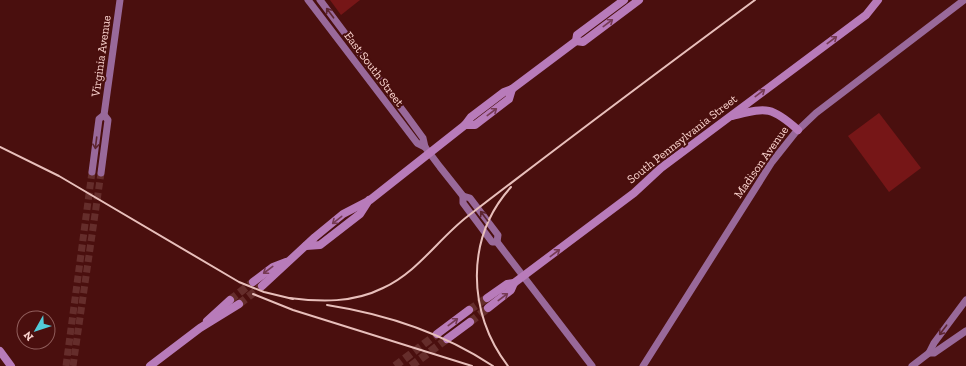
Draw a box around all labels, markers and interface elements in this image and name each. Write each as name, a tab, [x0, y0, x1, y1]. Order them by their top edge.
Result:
one-way arrow	[326, 8, 334, 19]
street label: Virginia Avenue	[88, 14, 114, 99]
one-way arrow	[602, 19, 613, 28]
street label: East South Street	[341, 29, 407, 110]
one-way arrow	[826, 36, 837, 45]
one-way arrow	[754, 89, 765, 97]
street label: South Pennsylvania Street	[624, 91, 740, 186]
one-way arrow	[487, 107, 498, 116]
street label: Madison Avenue	[731, 123, 791, 201]
one-way arrow	[92, 136, 100, 149]
one-way arrow	[480, 211, 488, 222]
one-way arrow	[331, 216, 342, 224]
one-way arrow	[550, 249, 561, 257]
one-way arrow	[263, 266, 274, 275]
one-way arrow	[497, 293, 508, 301]
north arrow	[16, 310, 56, 350]
one-way arrow	[448, 317, 459, 326]
one-way arrow	[939, 325, 948, 336]
text: N	[21, 328, 36, 343]

